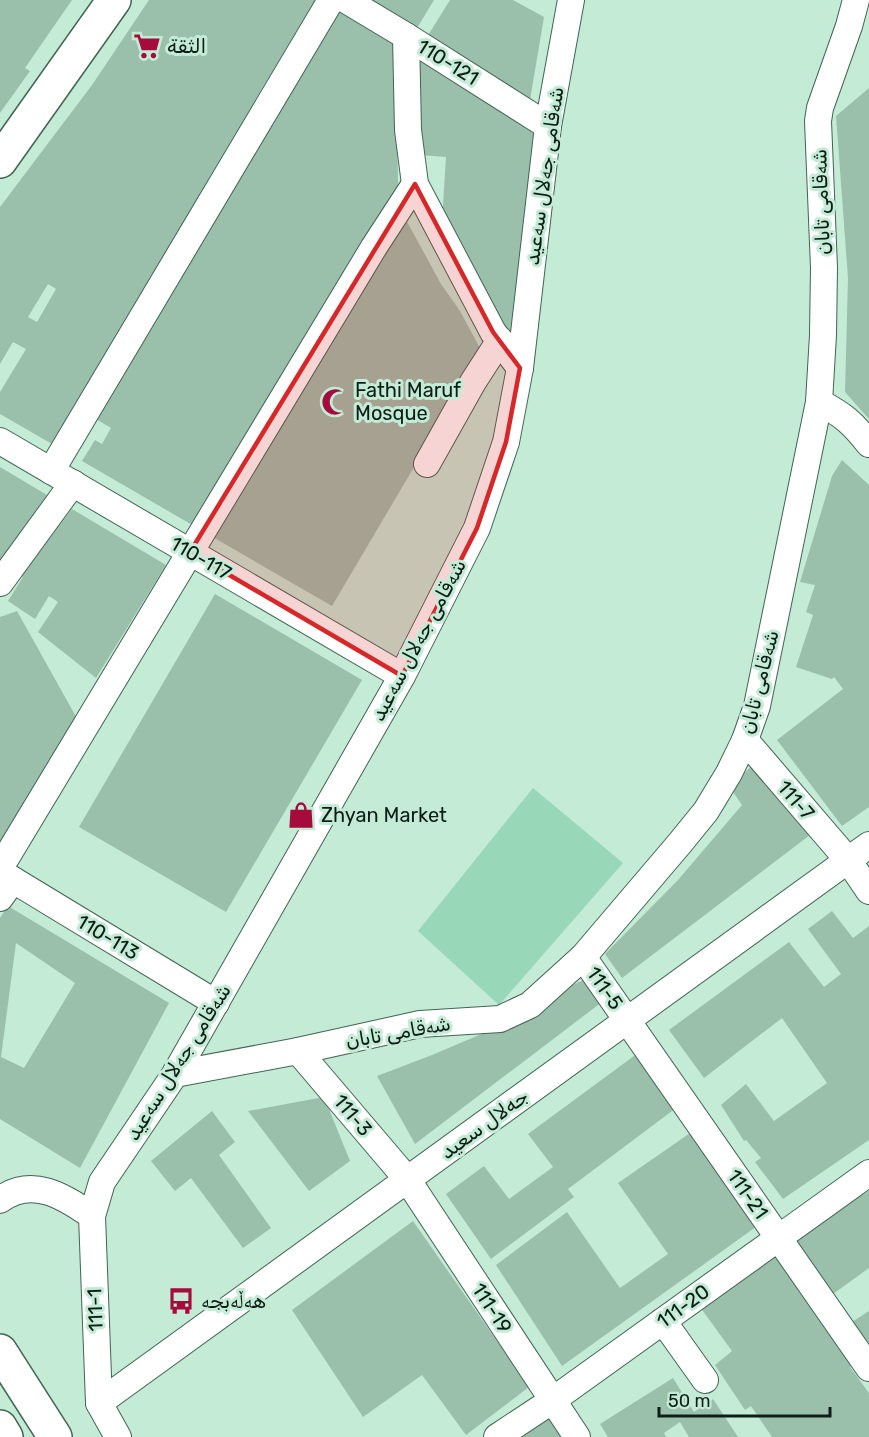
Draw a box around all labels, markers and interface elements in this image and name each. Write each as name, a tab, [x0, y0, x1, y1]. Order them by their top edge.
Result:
supermarket icon: الثقة	[132, 31, 162, 61]
place label: الثقة	[167, 34, 206, 58]
street label: 110-121	[413, 34, 483, 90]
street label: شەقامی جەلال سەعید	[520, 85, 568, 267]
street label: شەقامی تابان	[807, 148, 835, 256]
place label: Fathi Maruf Mosque	[355, 378, 461, 425]
mosque icon: Fathi Maruf Mosque	[320, 387, 350, 417]
street label: 110-117	[166, 531, 236, 585]
street label: شەقامی جەلال سەعید	[365, 555, 471, 725]
street label: شەقامی تابان	[735, 628, 783, 736]
street label: 111-7	[772, 775, 820, 825]
shop icon: Zhyan Market	[286, 800, 316, 830]
place label: Zhyan Market	[321, 803, 447, 827]
street label: 110-113	[73, 909, 143, 965]
street label: 111-5	[582, 962, 628, 1014]
street label: شەقامی جەلال سەعید	[120, 979, 236, 1145]
street label: شەقامی تابان	[344, 1011, 452, 1053]
street label: جه‌لال سعید	[435, 1084, 533, 1164]
street label: 111-3	[329, 1089, 377, 1141]
street label: 111-21	[722, 1165, 774, 1223]
street label: 111-19	[467, 1278, 517, 1338]
street label: 111-20	[652, 1279, 714, 1333]
bus stop icon: هەڵەبجە	[166, 1286, 196, 1316]
street label: 111-1	[82, 1288, 108, 1332]
place label: هەڵەبجە	[201, 1289, 266, 1313]
scale bar	[659, 1380, 830, 1418]
text: 50 m	[668, 1390, 711, 1412]

